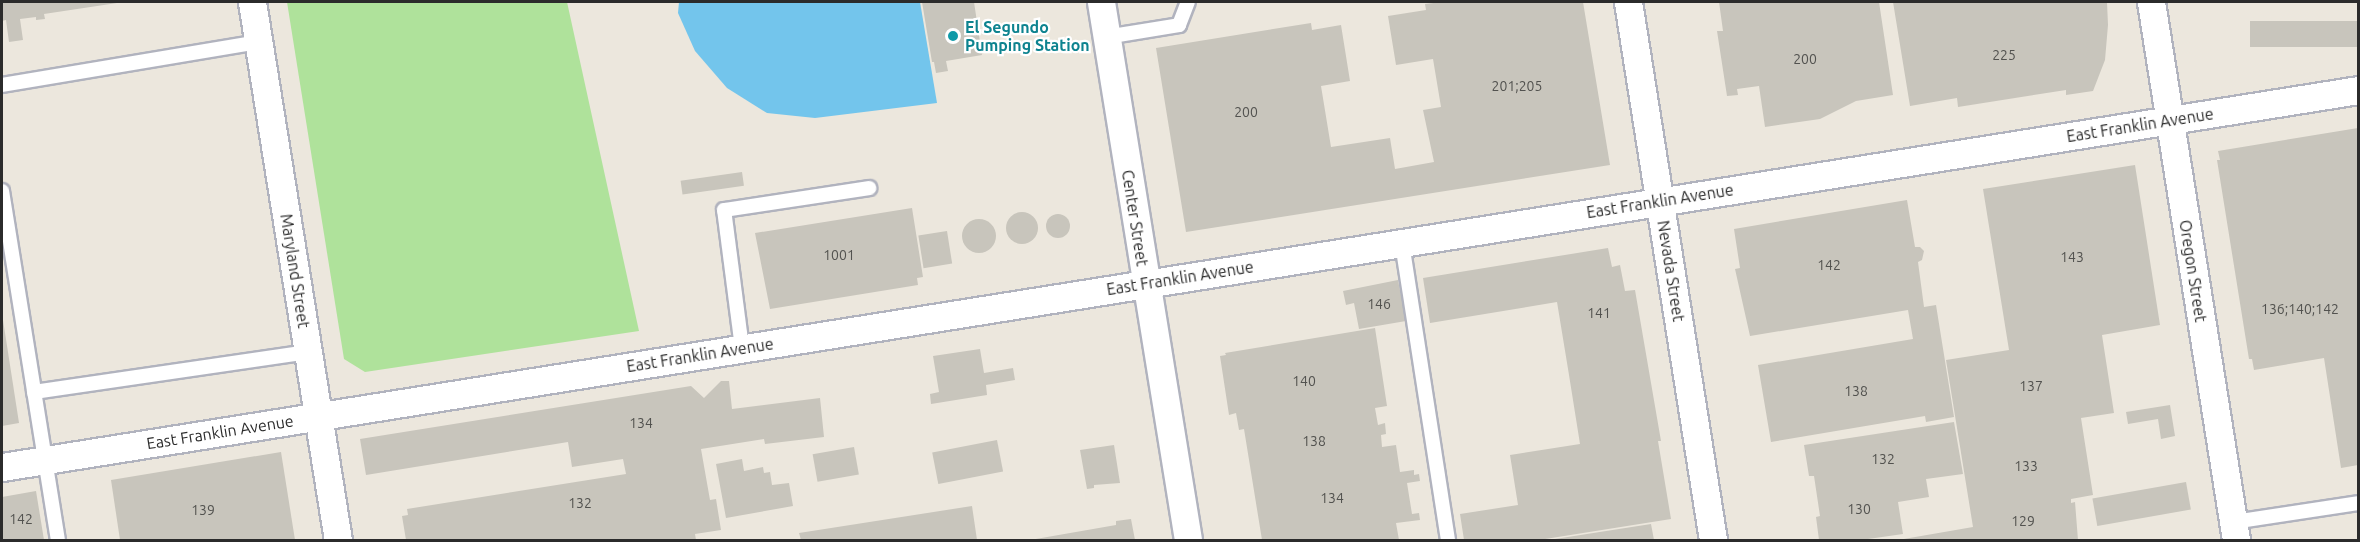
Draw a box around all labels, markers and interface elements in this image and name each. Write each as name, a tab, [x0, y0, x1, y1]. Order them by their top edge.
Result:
place label: El Segundo Pumping Station	[965, 17, 1090, 55]
marker: El Segundo Pumping Station	[946, 29, 960, 43]
house number: 225	[1992, 47, 2016, 63]
house number: 200	[1793, 51, 1817, 67]
house number: 201;205	[1492, 78, 1542, 94]
house number: 200	[1234, 104, 1258, 120]
street label: East Franklin Avenue	[2065, 104, 2215, 146]
street label: Center Street	[1118, 168, 1152, 268]
street label: East Franklin Avenue	[1585, 180, 1735, 222]
street label: Maryland Street	[276, 212, 314, 330]
street label: Oregon Street	[2175, 218, 2211, 324]
street label: Nevada Street	[1654, 219, 1688, 323]
house number: 1001	[823, 247, 855, 263]
house number: 143	[2060, 249, 2084, 265]
street label: East Franklin Avenue	[1105, 257, 1255, 299]
house number: 142	[1817, 257, 1841, 273]
house number: 146	[1367, 296, 1391, 312]
house number: 136;140;142	[2261, 301, 2339, 317]
house number: 141	[1587, 305, 1611, 321]
street label: East Franklin Avenue	[625, 334, 775, 376]
house number: 140	[1292, 373, 1316, 389]
house number: 137	[2019, 378, 2043, 394]
house number: 138	[1844, 383, 1868, 399]
street label: East Franklin Avenue	[145, 411, 295, 453]
house number: 134	[629, 415, 653, 431]
house number: 138	[1302, 433, 1326, 449]
house number: 132	[1871, 451, 1895, 467]
house number: 133	[2014, 458, 2038, 474]
house number: 134	[1320, 490, 1344, 506]
house number: 132	[568, 495, 592, 511]
house number: 130	[1847, 501, 1871, 517]
house number: 139	[191, 502, 215, 518]
house number: 142	[9, 511, 33, 527]
house number: 129	[2011, 513, 2035, 529]

